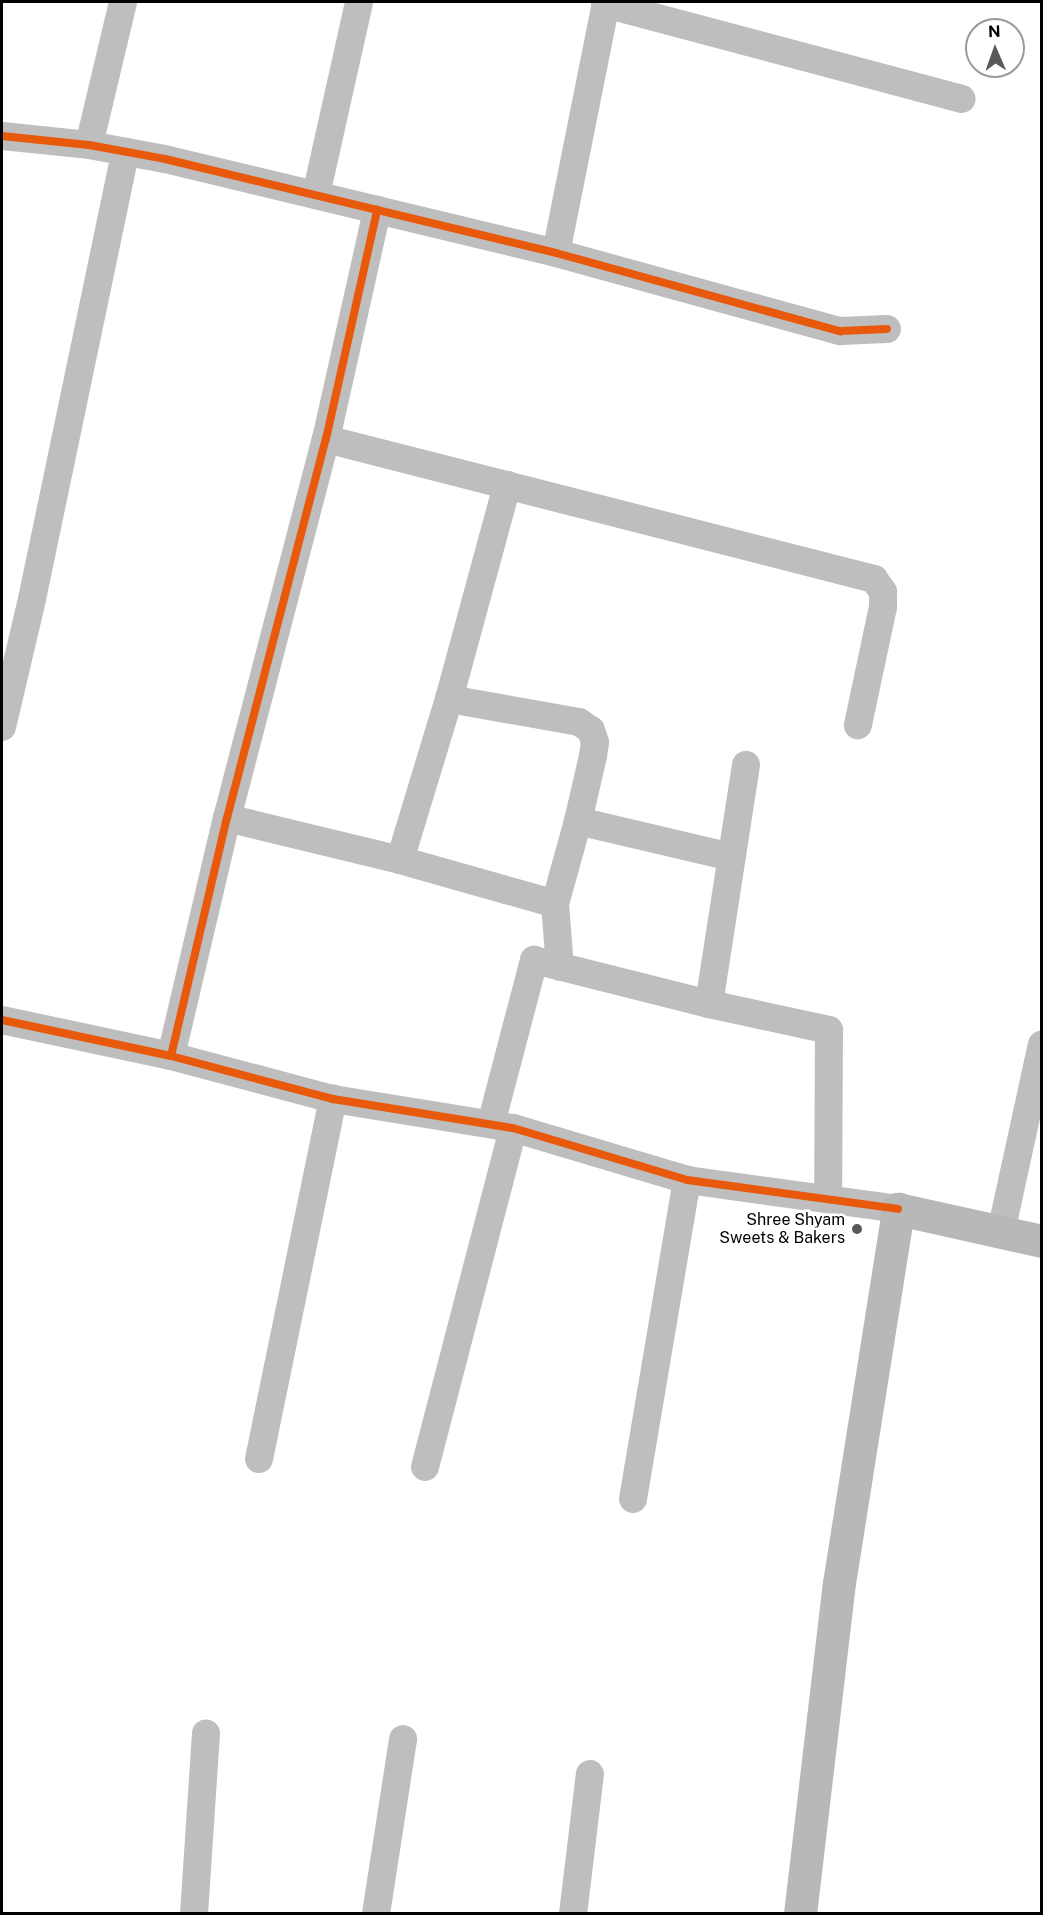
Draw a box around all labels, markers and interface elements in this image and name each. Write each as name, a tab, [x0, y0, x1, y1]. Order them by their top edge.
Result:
north arrow	[965, 18, 1025, 78]
text: N	[988, 22, 1001, 41]
place label: Shree Shyam Sweets & Bakers	[719, 1210, 845, 1248]
marker: Shree Shyam Sweets & Bakers	[850, 1222, 864, 1236]

